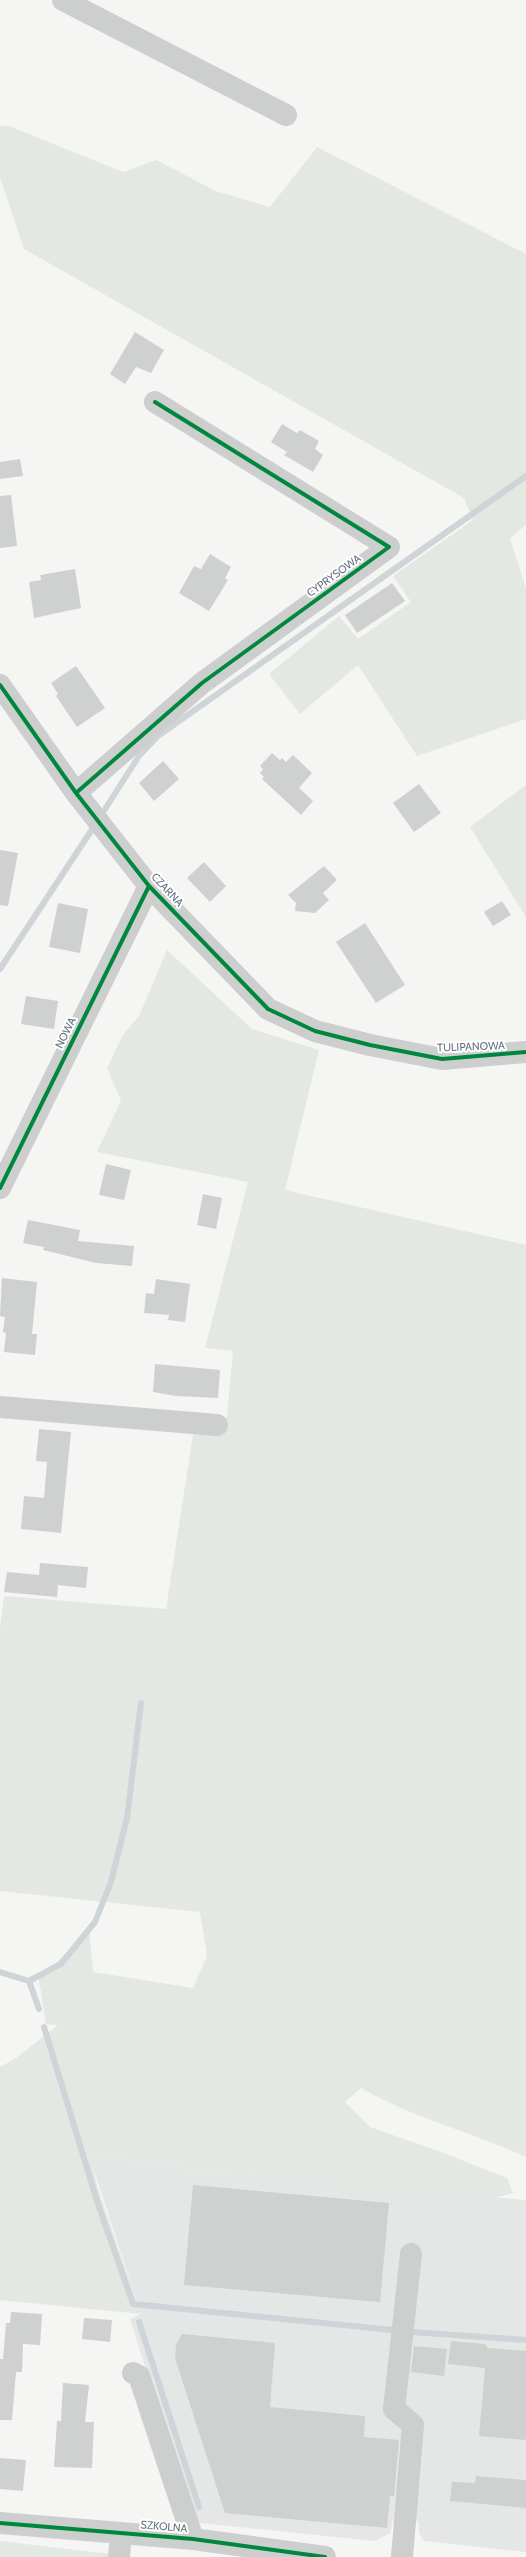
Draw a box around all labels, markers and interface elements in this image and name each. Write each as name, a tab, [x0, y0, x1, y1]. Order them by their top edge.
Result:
street label: CYPRYSOWA	[304, 552, 364, 600]
street label: CZARNA	[148, 871, 186, 909]
street label: NOWA	[53, 1015, 79, 1051]
street label: TULIPANOWA	[437, 1039, 505, 1055]
street label: SZKOLNA	[140, 2518, 188, 2536]

